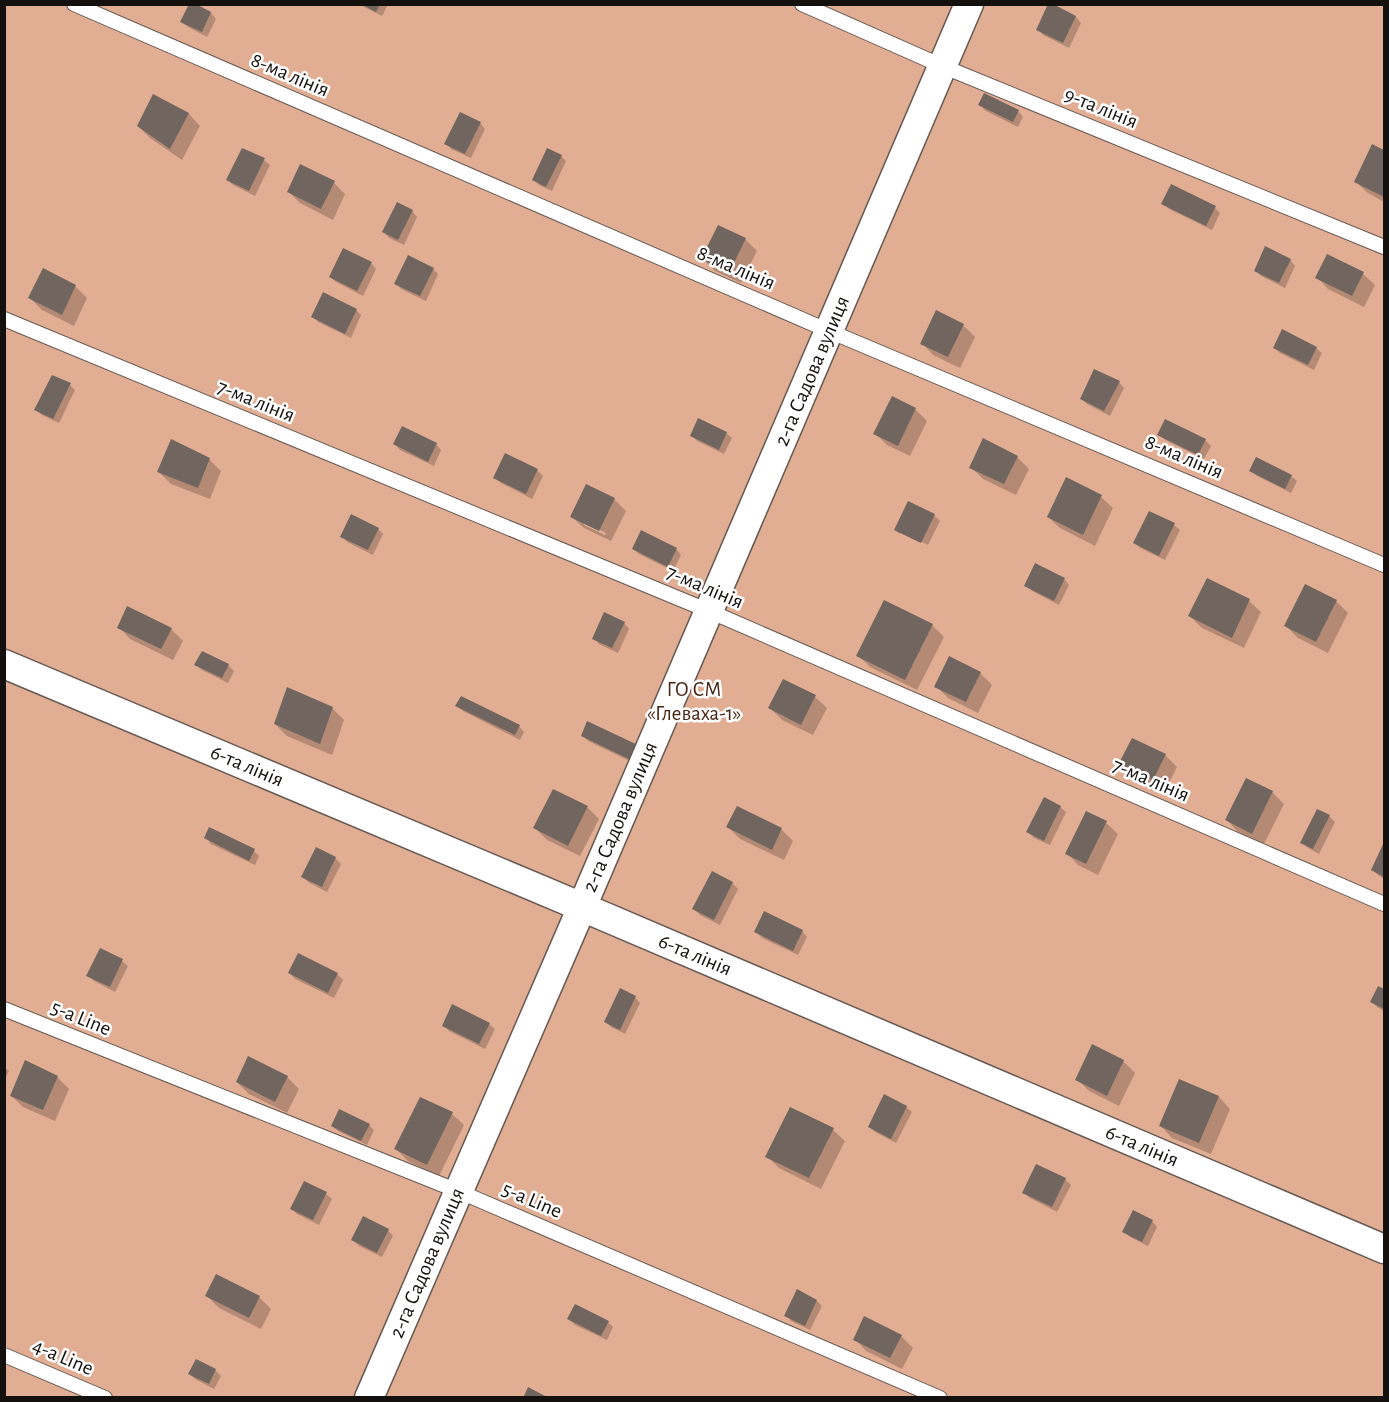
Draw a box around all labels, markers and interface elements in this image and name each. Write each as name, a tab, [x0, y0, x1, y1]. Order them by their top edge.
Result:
street label: 8-ма лінія	[248, 49, 332, 101]
street label: 9-та лінія	[1061, 84, 1141, 132]
street label: 8-ма лінія	[694, 242, 778, 294]
street label: 2-га Садова вулиця	[771, 293, 853, 449]
street label: 7-ма лінія	[214, 376, 298, 426]
street label: 8-ма лінія	[1142, 431, 1226, 483]
street label: 7-ма лінія	[663, 561, 747, 613]
park label: ГО СМ «Глеваха-1»	[647, 679, 741, 724]
street label: 2-га Садова вулиця	[579, 739, 661, 895]
street label: 6-та лінія	[207, 741, 287, 791]
street label: 7-ма лінія	[1109, 754, 1193, 806]
street label: 6-та лінія	[655, 930, 735, 980]
street label: 5-a Line	[48, 997, 114, 1039]
street label: 6-та лінія	[1102, 1121, 1182, 1171]
street label: 5-a Line	[499, 1178, 565, 1222]
street label: 2-га Садова вулиця	[386, 1185, 468, 1341]
street label: 4-a Line	[29, 1335, 97, 1379]

